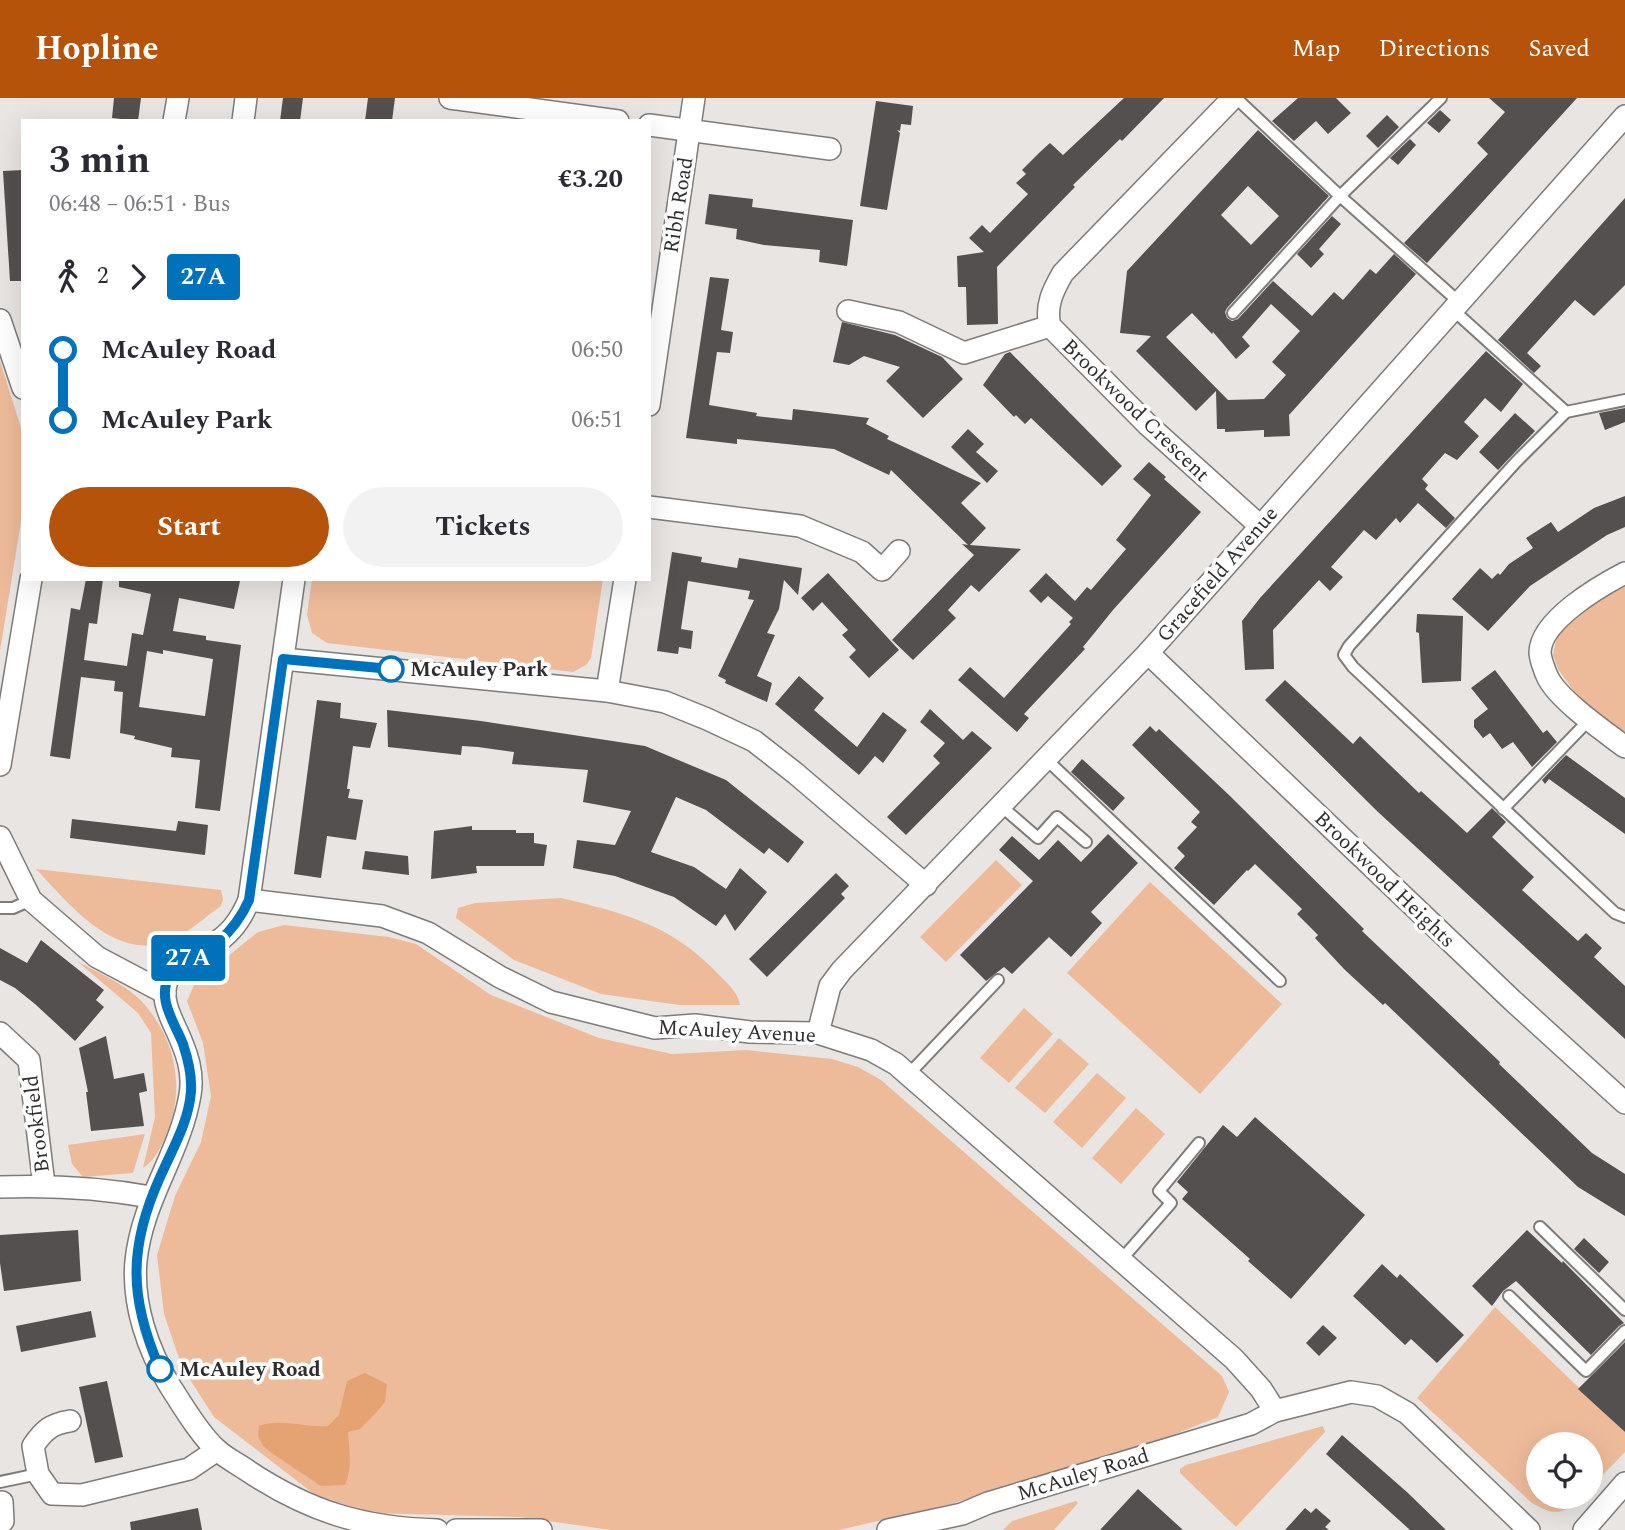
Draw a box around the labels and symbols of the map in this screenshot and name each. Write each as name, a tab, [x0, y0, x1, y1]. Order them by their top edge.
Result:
street label: Ribh Road	[656, 155, 702, 256]
street label: Brookwood Crescent	[1054, 331, 1217, 490]
street label: Gracefield Avenue	[1149, 499, 1286, 650]
place label: McAuley Park	[410, 654, 549, 686]
marker: McAuley Park	[378, 656, 404, 682]
street label: Brookwood Heights	[1306, 804, 1462, 956]
line badge: 27A	[148, 935, 228, 981]
street label: McAuley Avenue	[657, 1012, 817, 1052]
street label: Brookfield	[15, 1073, 59, 1175]
place label: McAuley Road	[179, 1354, 321, 1386]
marker: McAuley Road	[147, 1356, 173, 1382]
street label: McAuley Road	[1013, 1440, 1153, 1510]

